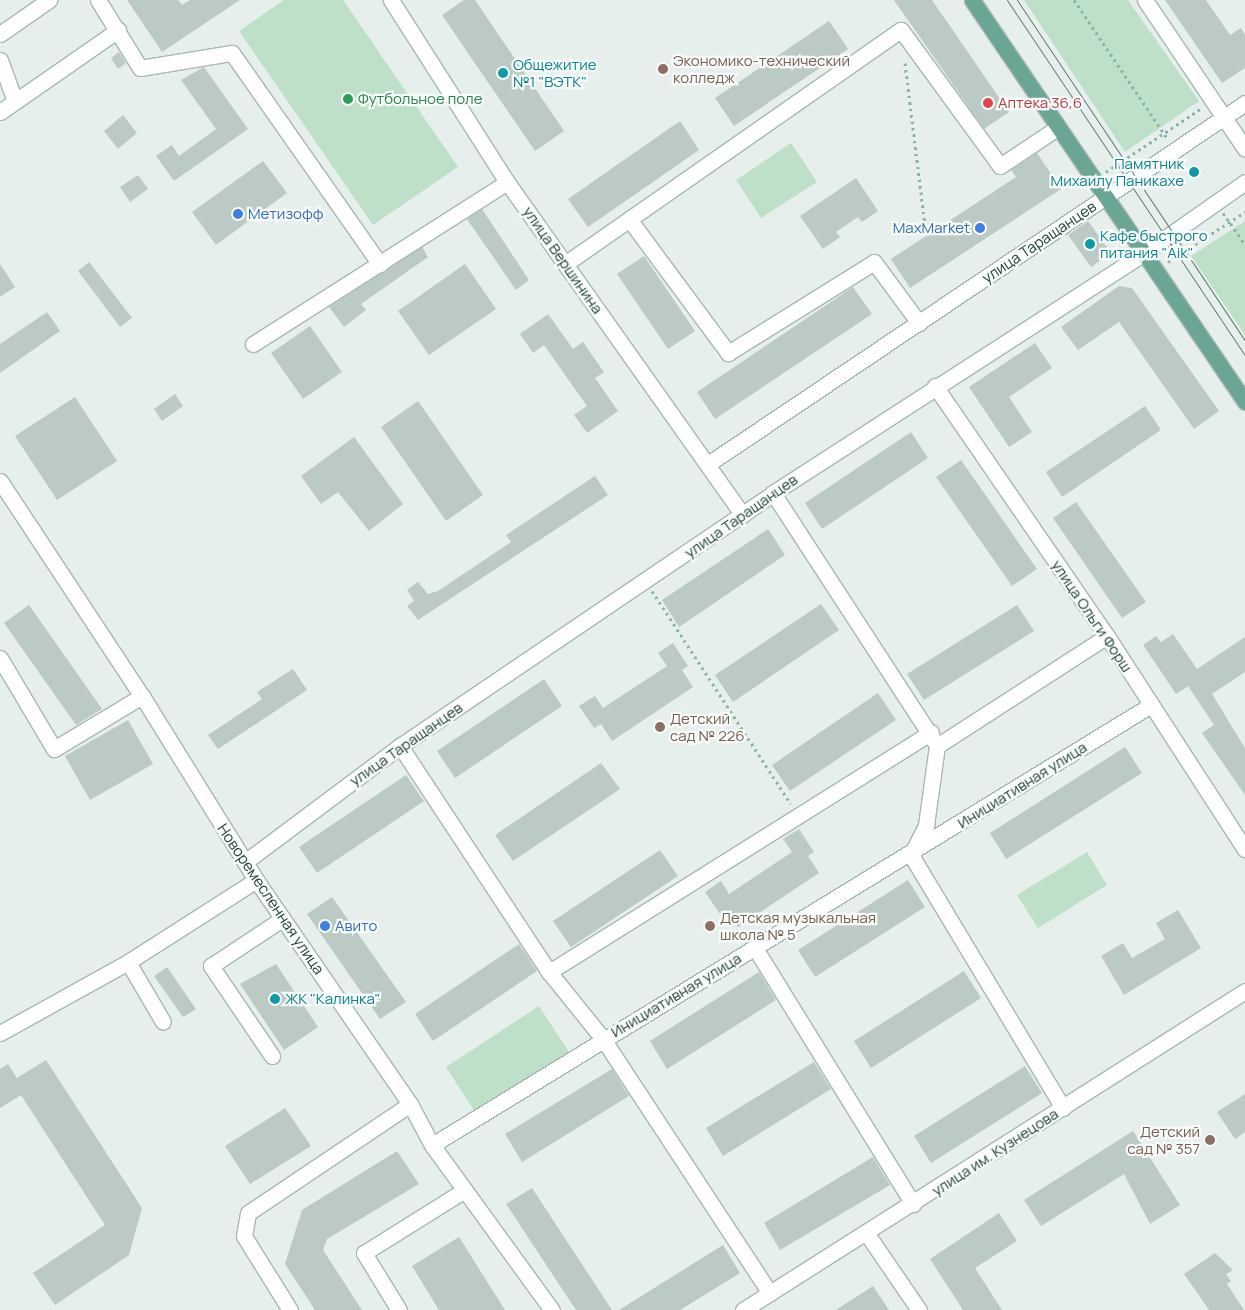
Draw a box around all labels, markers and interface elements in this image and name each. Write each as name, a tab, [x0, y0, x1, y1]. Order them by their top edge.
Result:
place label: Экономико-технический колледж	[673, 51, 850, 86]
place label: Общежитие №1 "ВЭТК"	[513, 55, 597, 90]
marker: Экономико-технический колледж	[657, 63, 669, 75]
marker: Общежитие №1 "ВЭТК"	[497, 67, 509, 79]
place label: Футбольное поле	[358, 90, 483, 108]
marker: Футбольное поле	[342, 93, 354, 105]
place label: Аптека 36,6	[998, 94, 1082, 112]
marker: Аптека 36,6	[982, 97, 994, 109]
place label: Памятник Михаилу Паникахе	[1051, 154, 1184, 189]
marker: Памятник Михаилу Паникахе	[1188, 166, 1200, 178]
street label: улица Таращанцев	[979, 197, 1099, 287]
street label: улица Вершинина	[519, 203, 607, 317]
place label: Метизофф	[248, 205, 323, 223]
marker: Метизофф	[232, 208, 244, 220]
place label: MaxMarket	[893, 219, 970, 237]
marker: MaxMarket	[974, 222, 986, 234]
place label: Кафе быстрого питания "Aik"	[1100, 226, 1208, 261]
marker: Кафе быстрого питания "Aik"	[1084, 238, 1096, 250]
street label: улица Таращанцев	[681, 470, 801, 562]
street label: улица Ольги Форш	[1048, 557, 1136, 675]
street label: улица Таращанцев	[346, 698, 466, 790]
place label: Детский сад № 226	[670, 709, 745, 744]
marker: Детский сад № 226	[654, 721, 666, 733]
street label: Инициативная улица	[954, 738, 1090, 832]
street label: Новоремесленная улица	[214, 820, 328, 978]
place label: Детская музыкальная школа № 5	[720, 908, 876, 943]
place label: Авито	[335, 917, 377, 935]
marker: Авито	[319, 920, 331, 932]
marker: Детская музыкальная школа № 5	[704, 920, 716, 932]
street label: Инициативная улица	[608, 949, 744, 1041]
place label: ЖК "Калинка"	[285, 990, 381, 1008]
marker: ЖК "Калинка"	[269, 993, 281, 1005]
street label: улица им. Кузнецова	[928, 1104, 1062, 1200]
place label: Детский сад № 357	[1127, 1122, 1200, 1157]
marker: Детский сад № 357	[1204, 1134, 1216, 1146]

